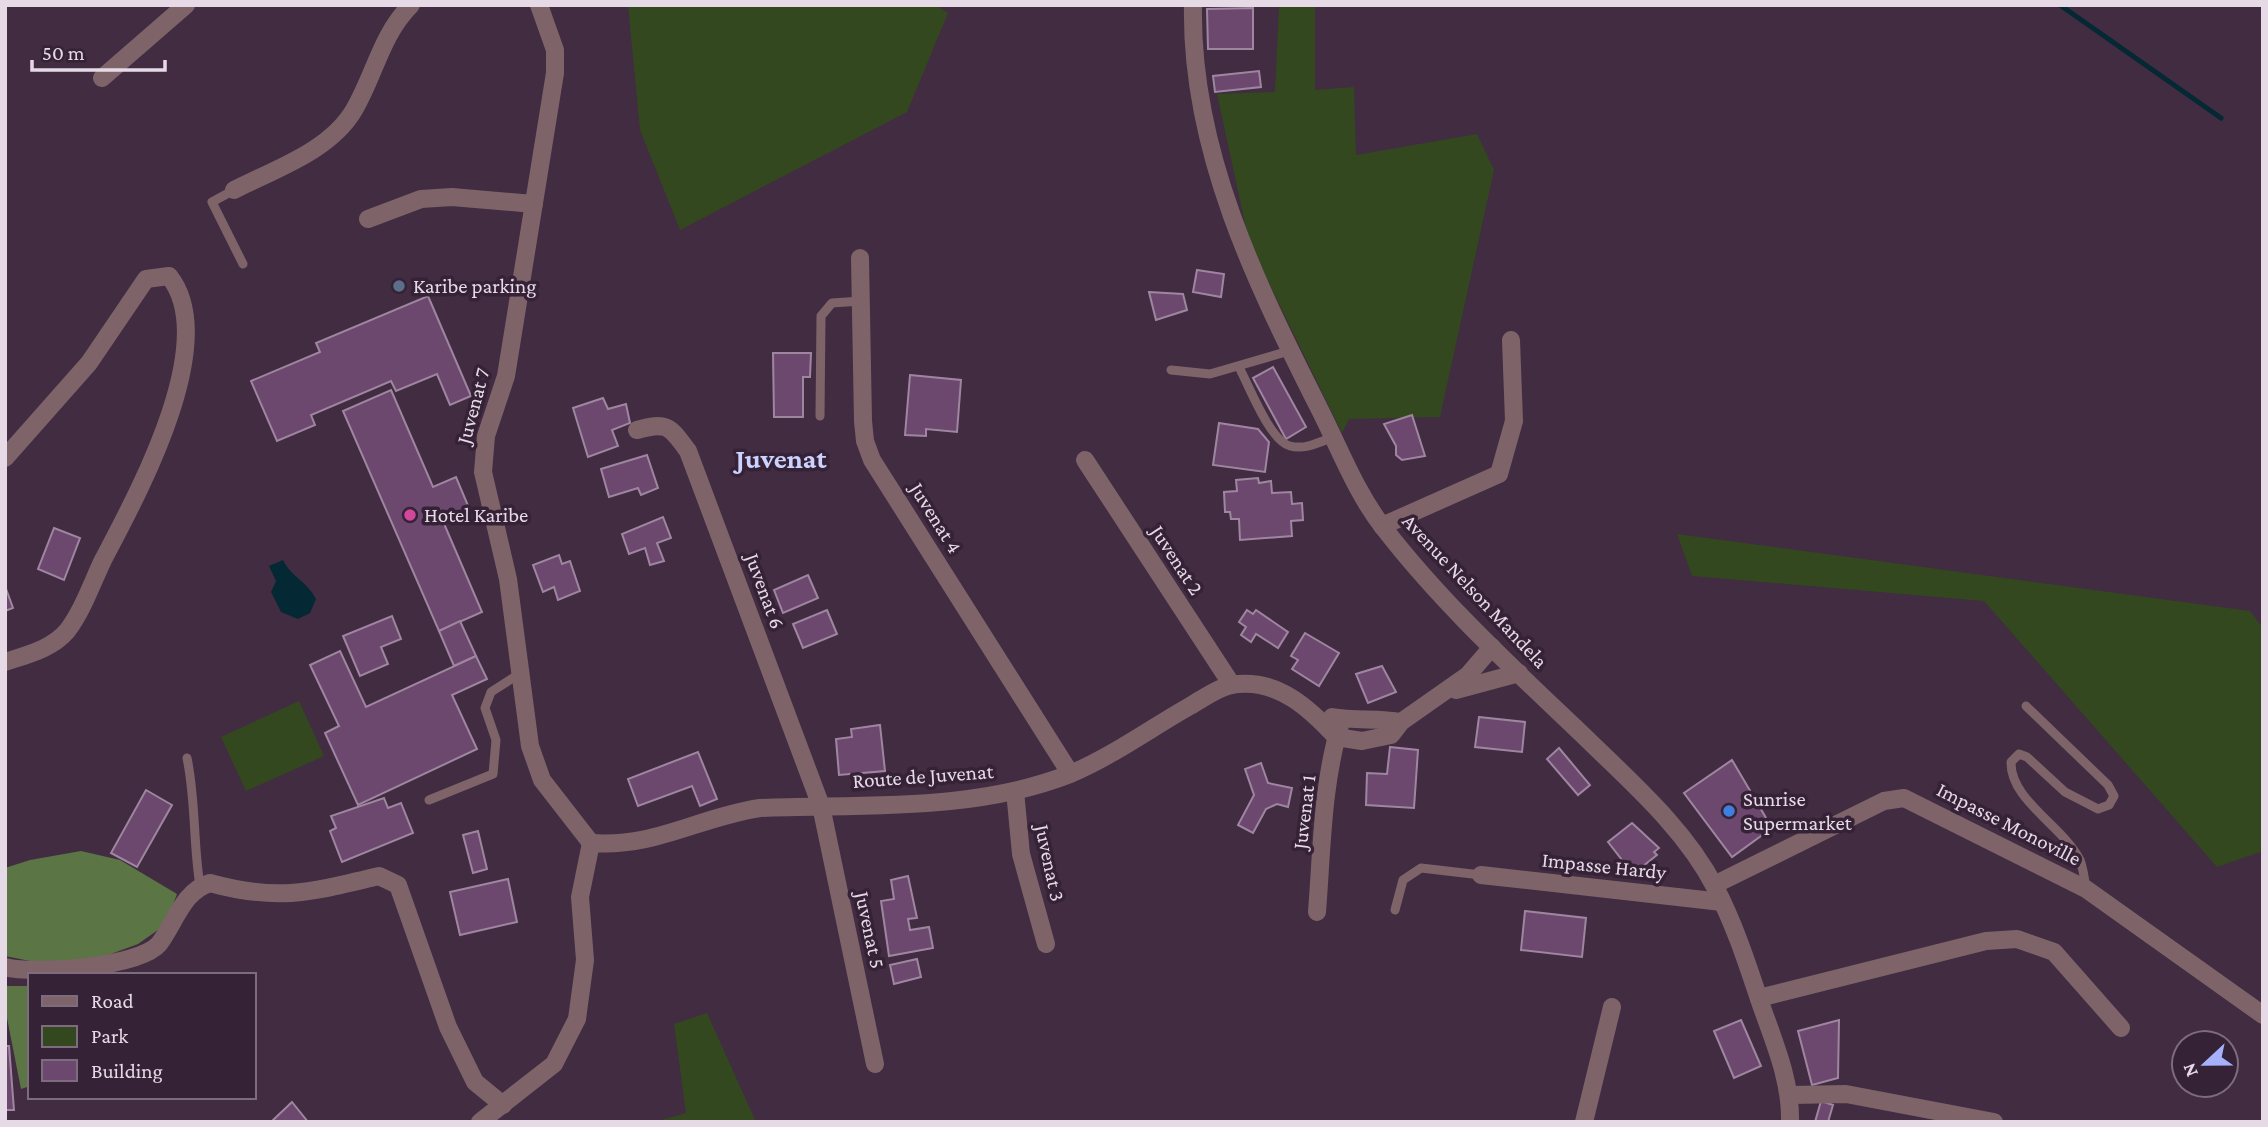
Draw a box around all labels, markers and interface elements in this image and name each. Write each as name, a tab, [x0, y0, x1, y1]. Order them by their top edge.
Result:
scale bar	[32, 28, 164, 72]
text: 50 m	[42, 41, 85, 65]
place label: Karibe parking	[413, 274, 537, 298]
marker: Karibe parking	[391, 278, 407, 294]
street label: Juvenat 7	[451, 365, 495, 449]
district label: Juvenat	[732, 443, 827, 474]
street label: Juvenat 4	[904, 477, 967, 558]
place label: Hotel Karibe	[424, 503, 528, 527]
marker: Hotel Karibe	[402, 507, 418, 523]
street label: Avenue Nelson Mandela	[1397, 509, 1553, 673]
street label: Juvenat 2	[1145, 519, 1208, 599]
street label: Juvenat 6	[740, 548, 790, 632]
street label: Route de Juvenat	[852, 759, 995, 793]
street label: Juvenat 1	[1287, 773, 1320, 853]
street label: Impasse Monoville	[1933, 777, 2085, 871]
place label: Sunrise Supermarket	[1743, 787, 1853, 835]
marker: Sunrise Supermarket	[1721, 803, 1737, 819]
street label: Juvenat 3	[1030, 820, 1070, 904]
street label: Impasse Hardy	[1541, 848, 1668, 884]
street label: Juvenat 5	[850, 887, 890, 971]
legend	[28, 973, 256, 1099]
text: Road	[91, 989, 134, 1013]
text: Park	[91, 1024, 128, 1048]
north arrow	[2170, 1029, 2240, 1099]
text: Building	[91, 1059, 163, 1083]
text: N	[2178, 1060, 2202, 1080]

